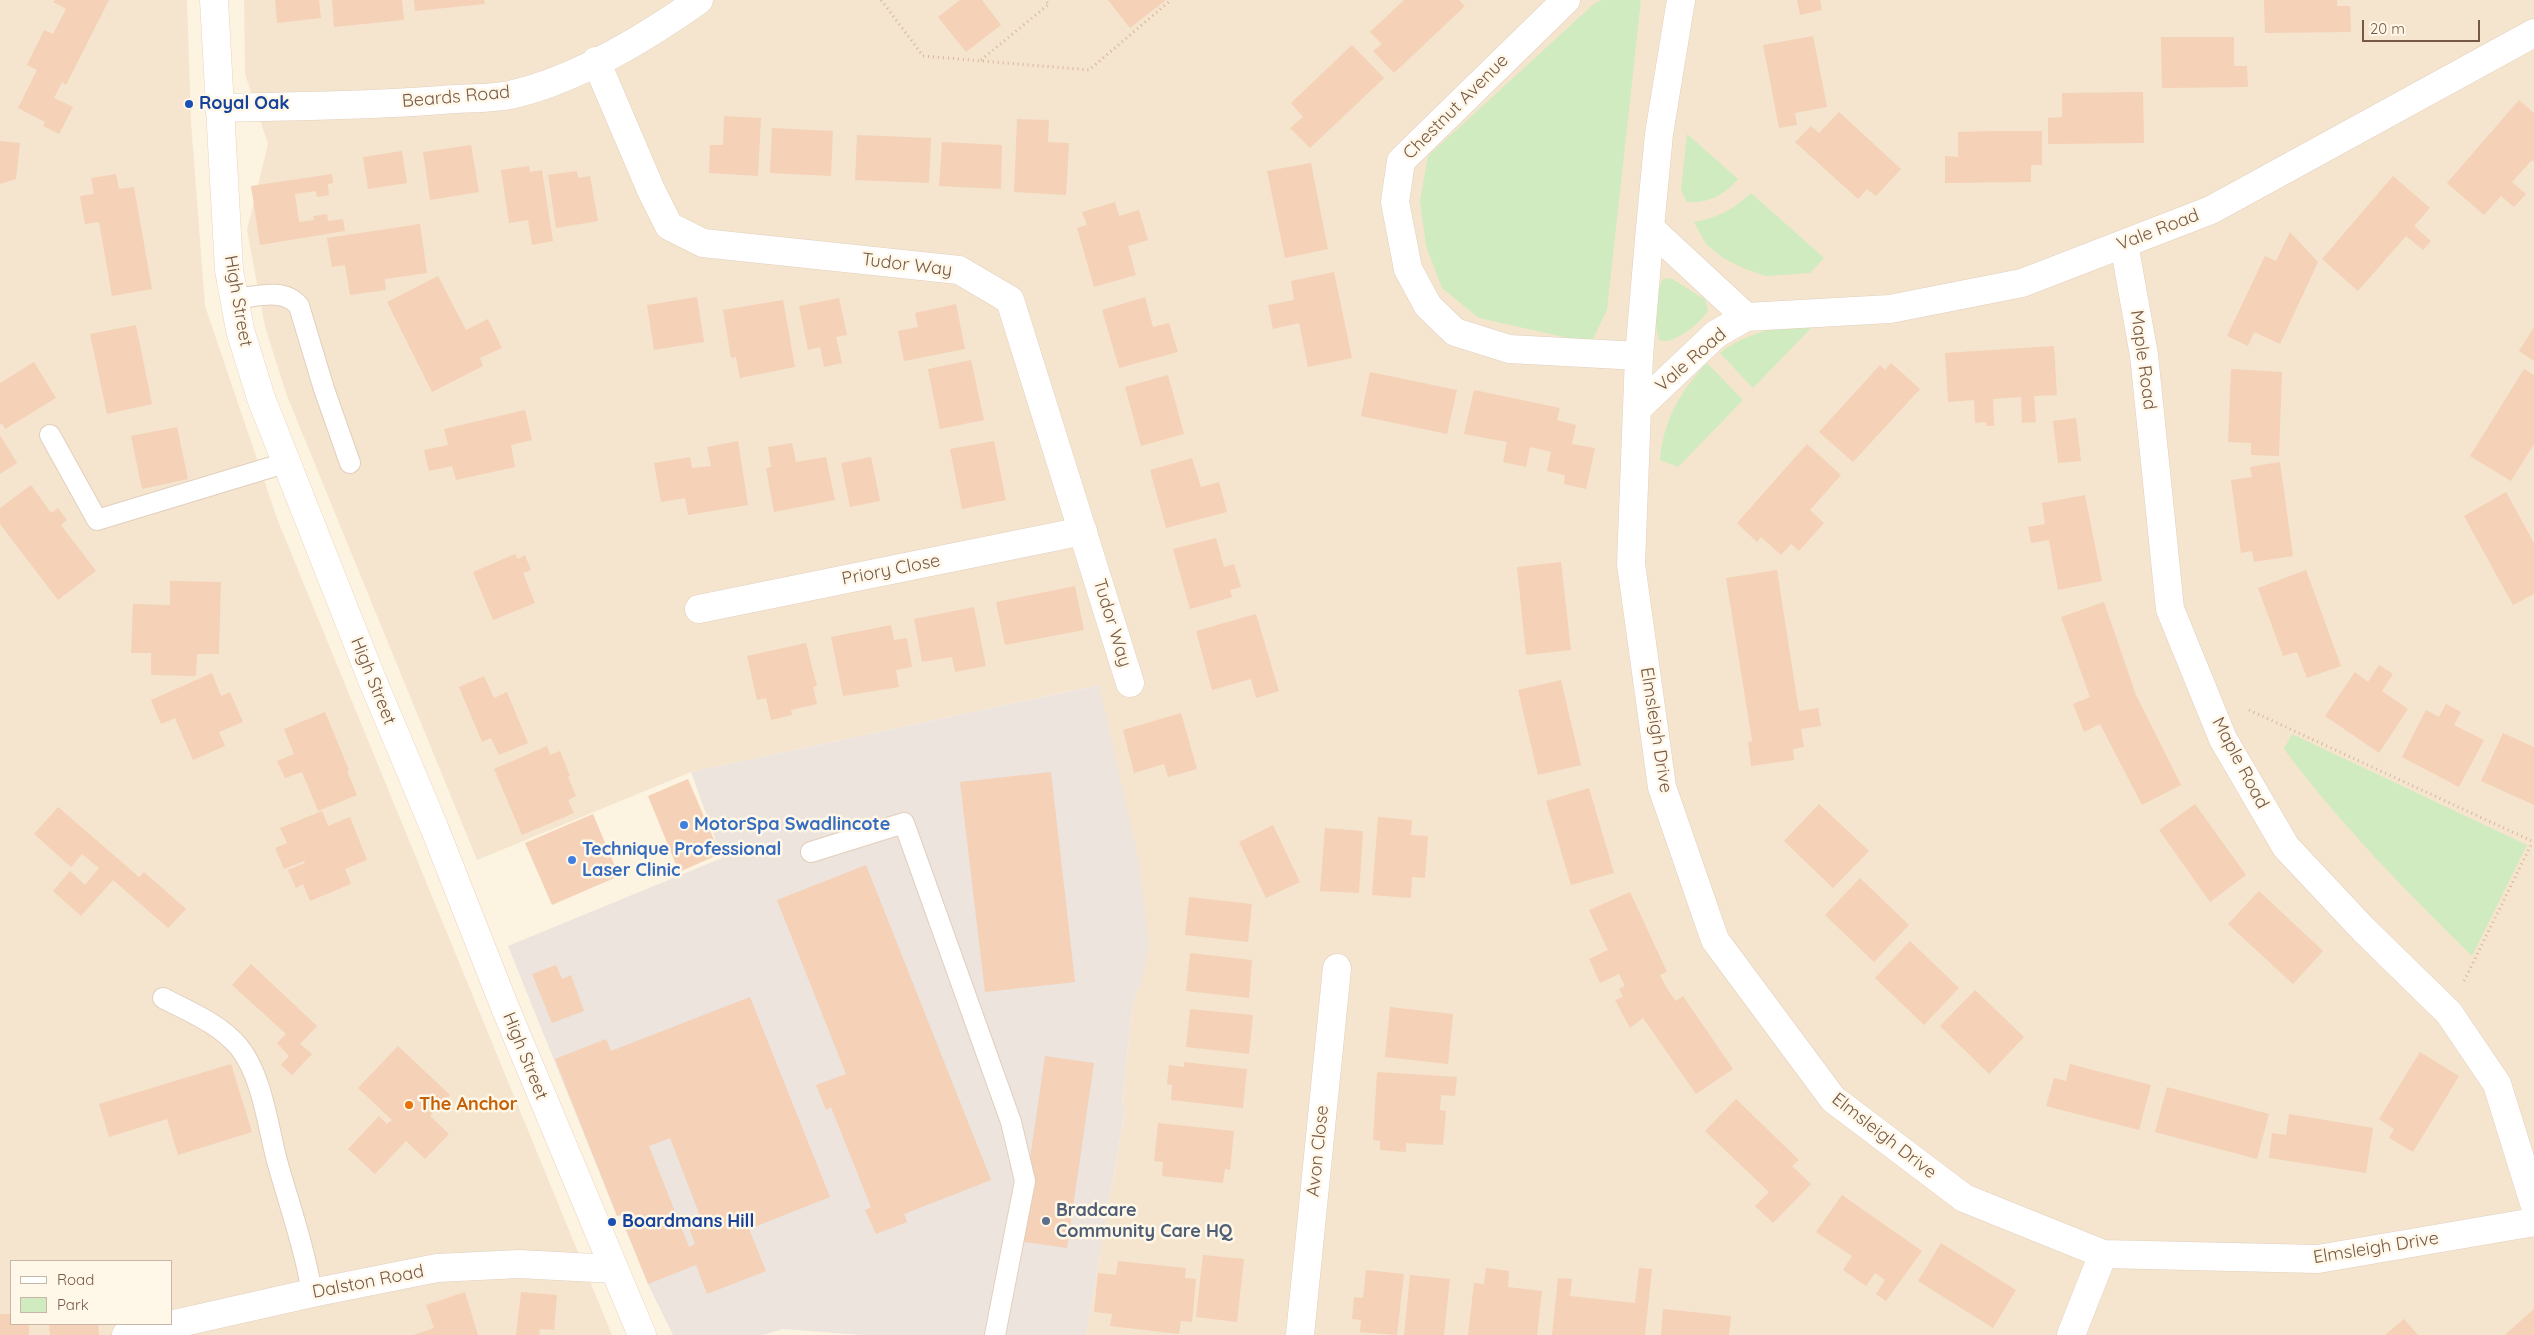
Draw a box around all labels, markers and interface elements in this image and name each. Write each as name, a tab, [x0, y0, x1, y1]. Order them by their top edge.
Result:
scale bar	[2364, 10, 2482, 42]
text: 20 m	[2370, 19, 2405, 38]
street label: Chestnut Avenue	[1399, 50, 1513, 164]
street label: Beards Road	[401, 82, 511, 112]
place label: Royal Oak	[199, 93, 289, 115]
marker: Royal Oak	[183, 98, 195, 110]
street label: Vale Road	[2114, 204, 2202, 256]
street label: Tudor Way	[861, 249, 953, 281]
street label: High Street	[219, 254, 257, 348]
street label: Maple Road	[2125, 309, 2161, 411]
street label: Vale Road	[1651, 324, 1731, 396]
street label: Priory Close	[840, 550, 942, 590]
street label: Tudor Way	[1088, 576, 1136, 670]
street label: High Street	[346, 634, 400, 728]
street label: Elmsleigh Drive	[1635, 666, 1677, 794]
street label: Maple Road	[2207, 714, 2273, 812]
place label: MotorSpa Swadlincote	[694, 814, 890, 836]
marker: MotorSpa Swadlincote	[678, 819, 690, 831]
place label: Technique Professional Laser Clinic	[582, 839, 781, 882]
marker: Technique Professional Laser Clinic	[566, 854, 578, 866]
street label: High Street	[498, 1009, 552, 1103]
street label: Elmsleigh Drive	[1827, 1088, 1941, 1184]
place label: The Anchor	[419, 1094, 518, 1116]
marker: The Anchor	[403, 1099, 415, 1111]
street label: Avon Close	[1302, 1104, 1334, 1198]
place label: Bradcare Community Care HQ	[1056, 1200, 1232, 1242]
place label: Boardmans Hill	[622, 1211, 754, 1233]
marker: Bradcare Community Care HQ	[1040, 1215, 1052, 1227]
marker: Boardmans Hill	[606, 1216, 618, 1228]
street label: Elmsleigh Drive	[2312, 1227, 2440, 1269]
legend	[10, 1260, 172, 1325]
street label: Dalston Road	[310, 1261, 426, 1303]
text: Road	[57, 1270, 94, 1289]
text: Park	[57, 1295, 89, 1314]

